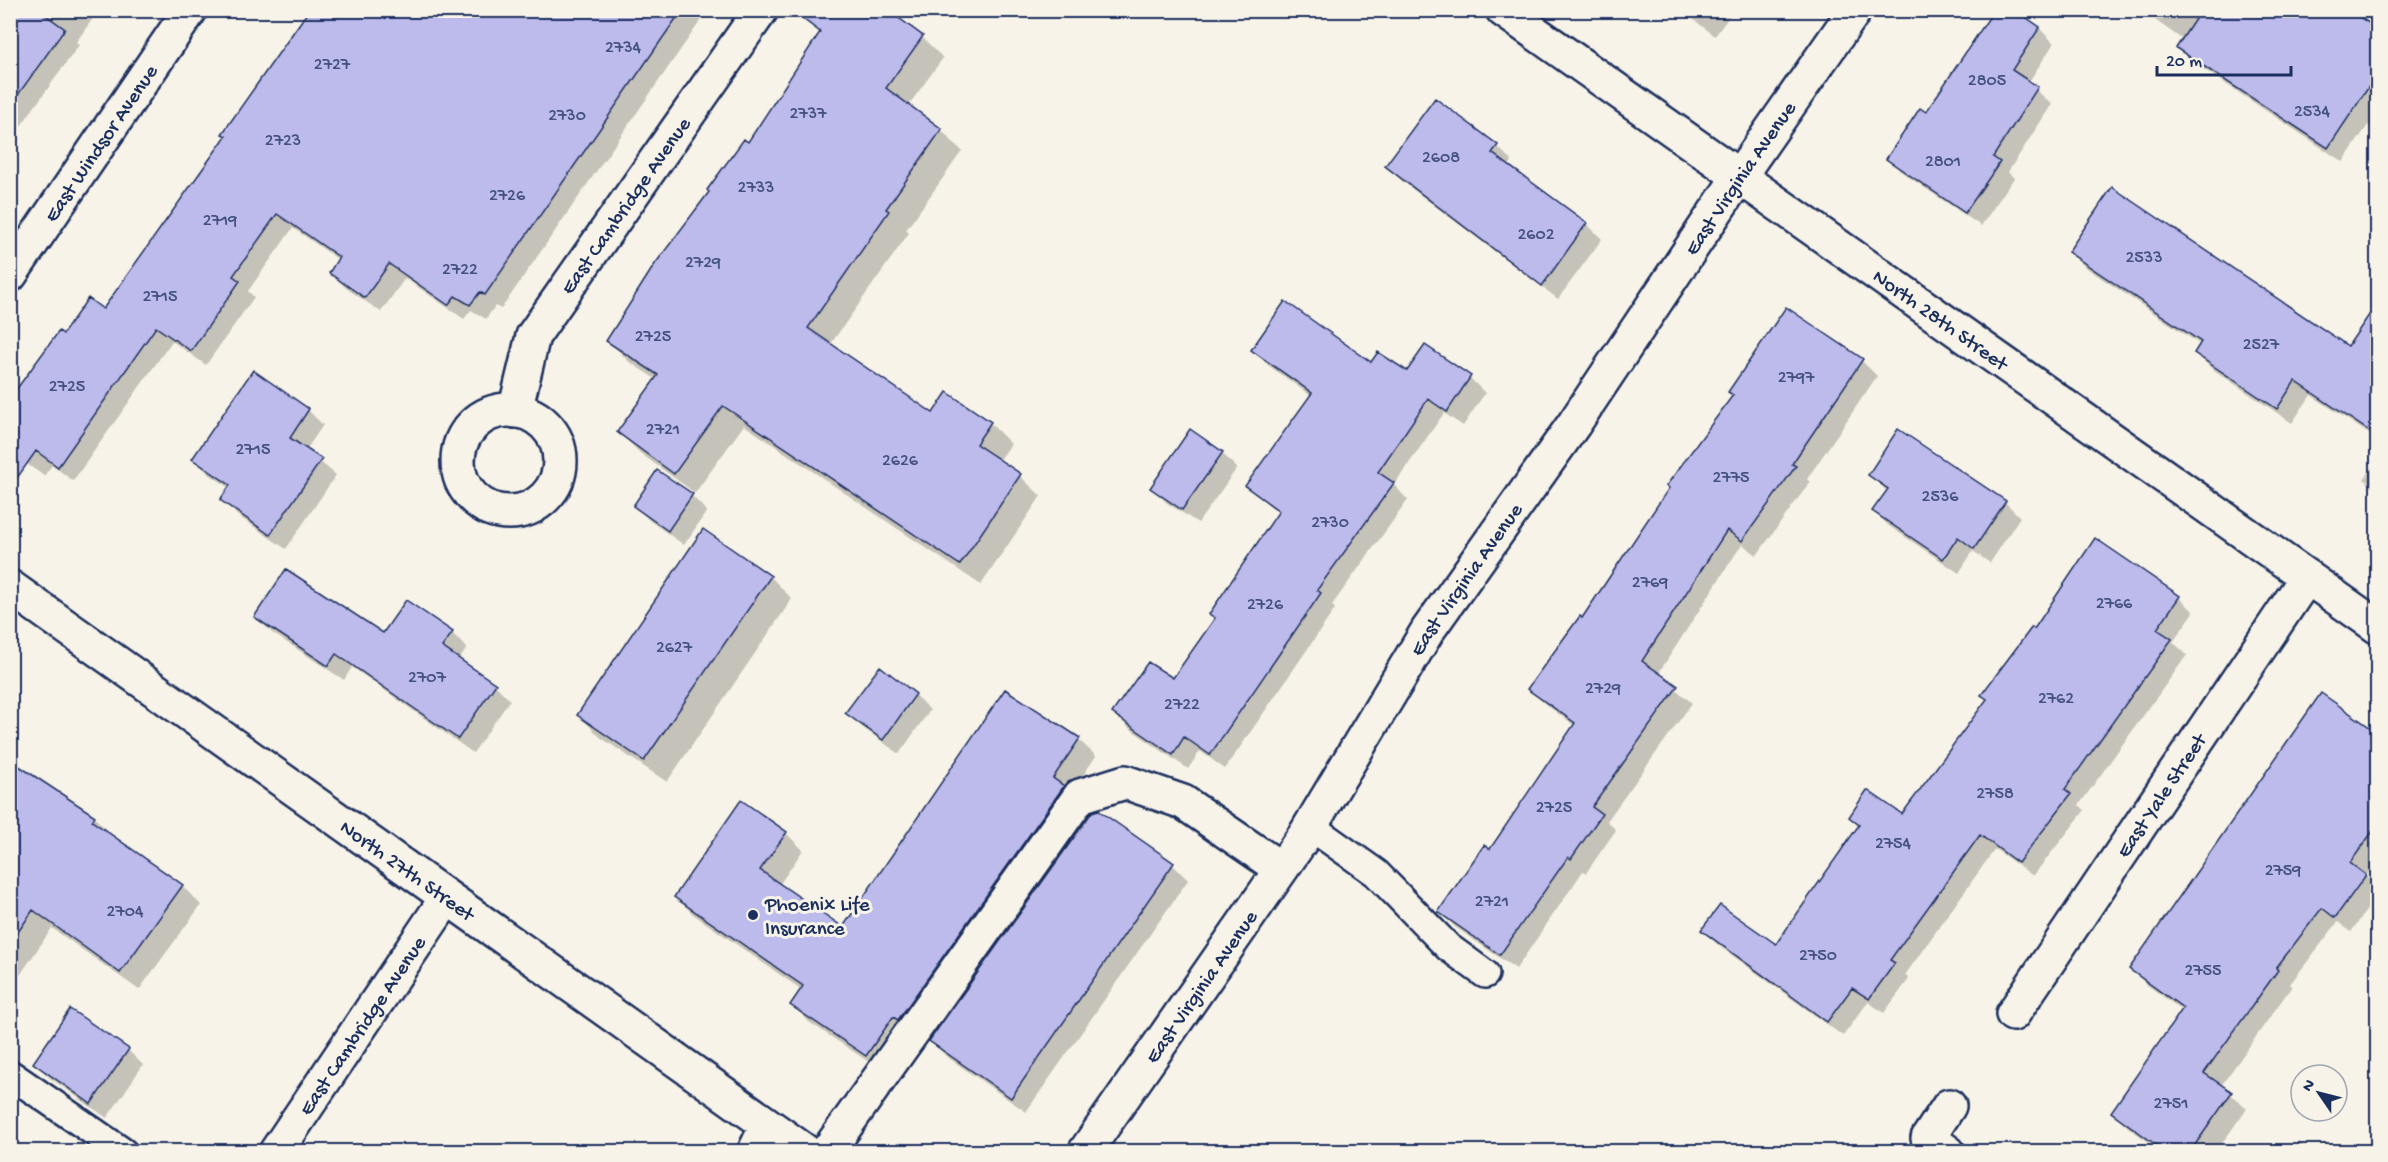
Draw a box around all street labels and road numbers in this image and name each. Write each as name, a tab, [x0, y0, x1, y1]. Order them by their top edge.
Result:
street label: East Windsor Avenue	[40, 60, 166, 228]
street label: East Virginia Avenue	[1681, 97, 1804, 261]
street label: East Cambridge Avenue	[557, 113, 699, 300]
street label: North 28th Street	[1867, 266, 2013, 379]
street label: East Virginia Avenue	[1406, 499, 1530, 662]
street label: East Yale Street	[2113, 728, 2215, 864]
street label: North 27th Street	[334, 816, 480, 930]
street label: East Virginia Avenue	[1141, 906, 1265, 1069]
street label: East Cambridge Avenue	[295, 932, 434, 1121]

